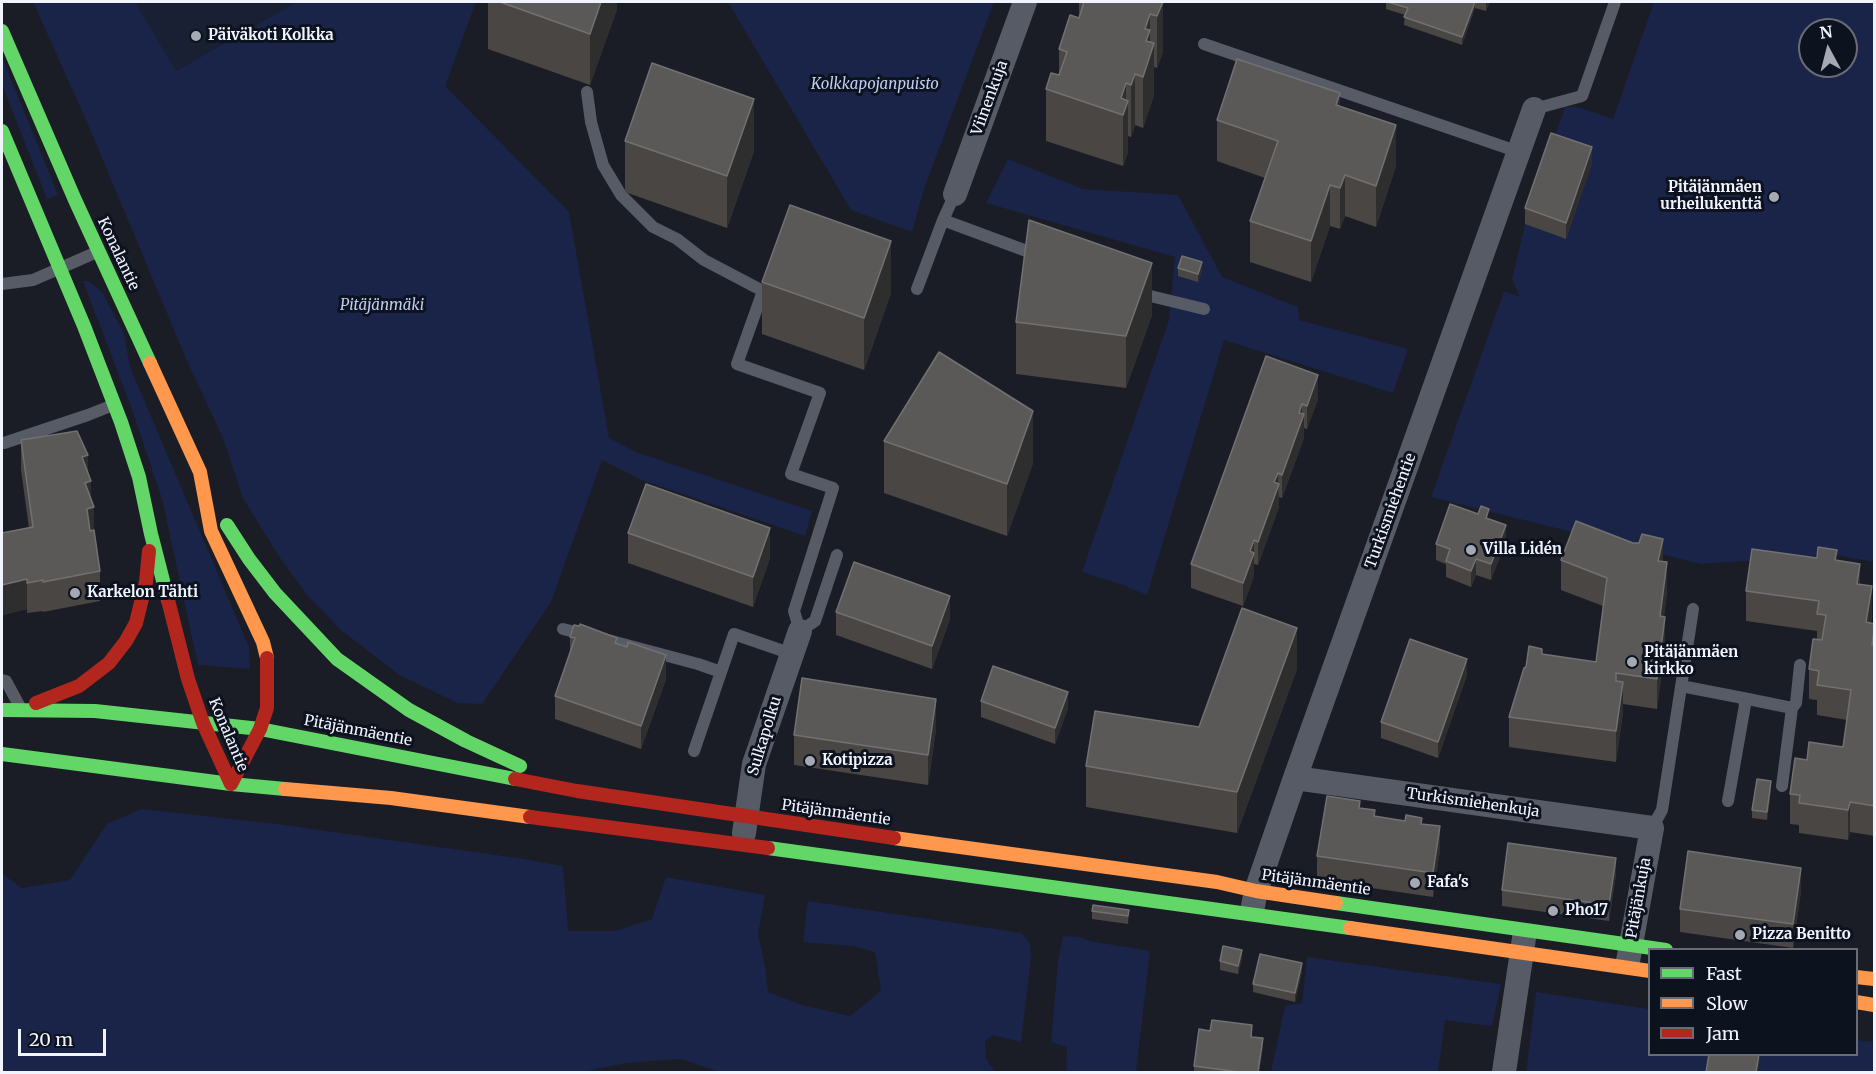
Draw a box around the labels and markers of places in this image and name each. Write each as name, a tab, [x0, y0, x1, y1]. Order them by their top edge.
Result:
place label: Päiväkoti Kolkka	[208, 27, 334, 45]
marker: Päiväkoti Kolkka	[189, 29, 203, 43]
place label: Pitäjänmäen urheilukenttä	[1660, 179, 1762, 214]
marker: Pitäjänmäen urheilukenttä	[1767, 190, 1781, 204]
place label: Villa Lidén	[1483, 541, 1562, 559]
marker: Villa Lidén	[1464, 543, 1478, 557]
place label: Karkelon Tähti	[87, 584, 198, 602]
marker: Karkelon Tähti	[68, 586, 82, 600]
place label: Pitäjänmäen kirkko	[1644, 644, 1738, 679]
marker: Pitäjänmäen kirkko	[1625, 655, 1639, 669]
place label: Kotipizza	[822, 752, 893, 770]
marker: Kotipizza	[803, 754, 817, 768]
place label: Fafa's	[1427, 874, 1469, 892]
marker: Fafa's	[1408, 876, 1422, 890]
place label: Pho17	[1565, 902, 1608, 920]
marker: Pho17	[1546, 904, 1560, 918]
place label: Pizza Benitto	[1752, 926, 1851, 944]
marker: Pizza Benitto	[1733, 928, 1747, 942]

